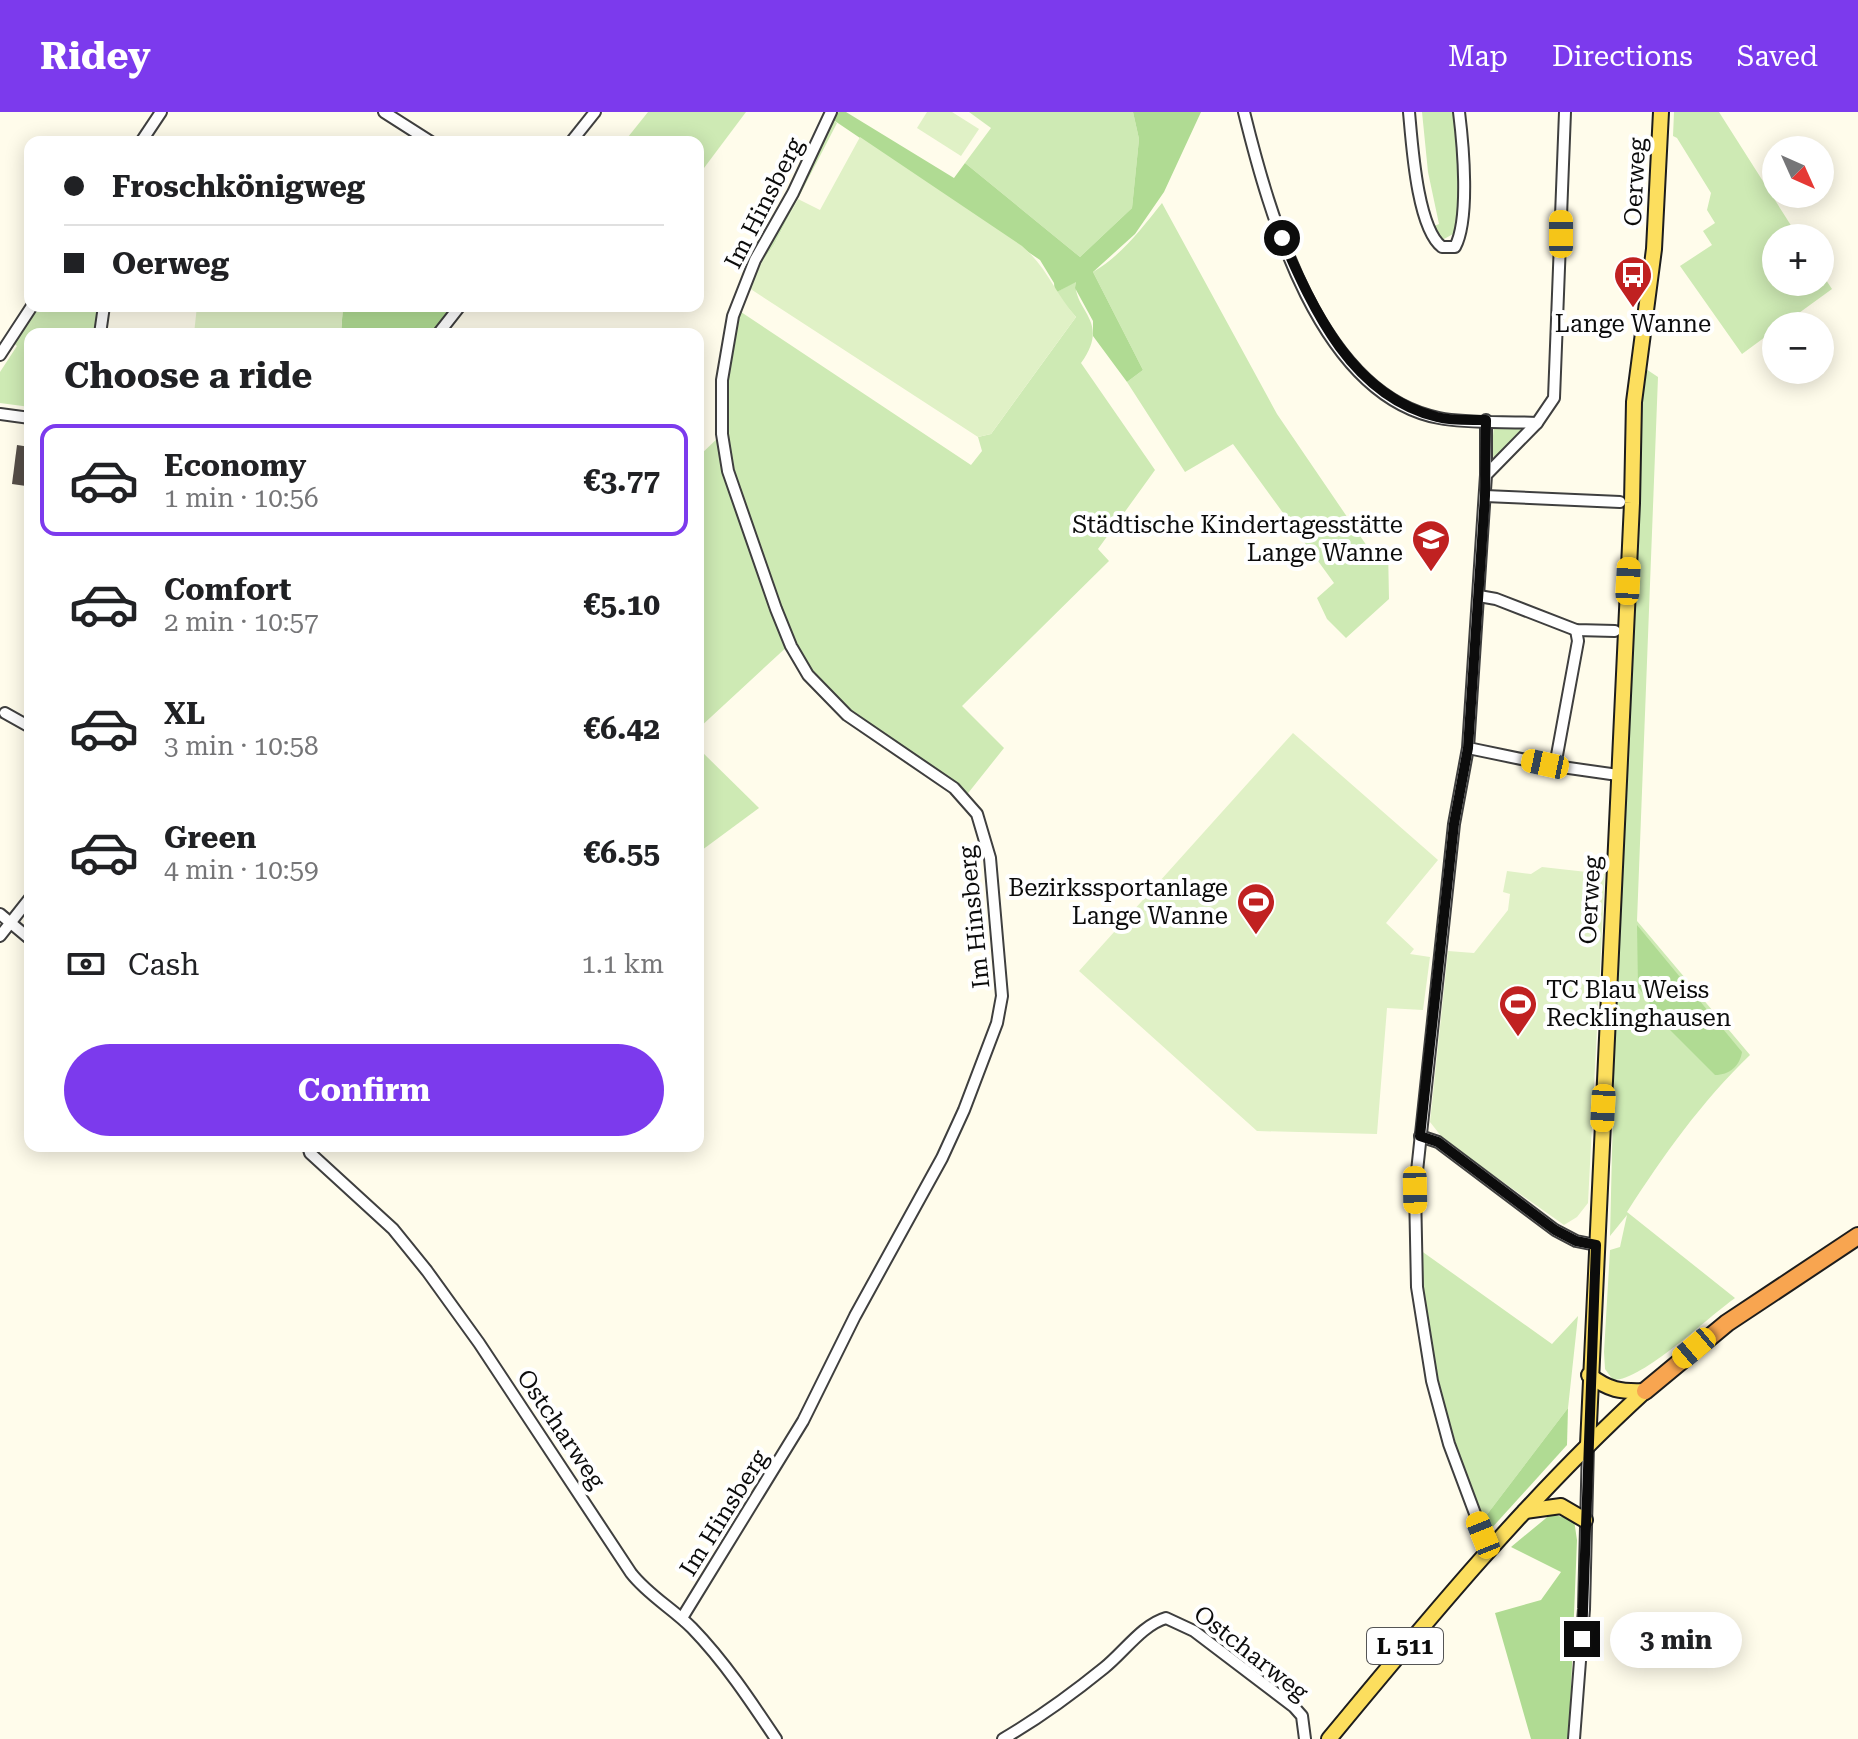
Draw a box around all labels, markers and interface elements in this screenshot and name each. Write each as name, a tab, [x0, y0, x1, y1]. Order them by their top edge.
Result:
text: Ridey	[40, 34, 151, 78]
text: Map	[1448, 40, 1508, 73]
text: Directions	[1552, 40, 1693, 73]
text: Saved	[1737, 40, 1818, 73]
street label: Im Hinsberg	[719, 132, 809, 273]
north arrow	[1762, 136, 1834, 208]
map controls	[1762, 136, 1834, 384]
street label: Oerweg	[1619, 137, 1651, 227]
text: Froschkönigweg	[112, 169, 365, 204]
car	[1549, 210, 1573, 258]
route start	[1264, 220, 1300, 256]
button: +	[1762, 224, 1834, 296]
text: Oerweg	[112, 246, 229, 281]
bus stop icon: Lange Wanne	[1612, 254, 1654, 309]
place label: Lange Wanne	[1555, 310, 1711, 338]
button: −	[1762, 312, 1834, 384]
text: Choose a ride	[64, 355, 312, 397]
icon: car	[68, 444, 140, 516]
text: Economy	[164, 448, 306, 483]
text: €3.77	[583, 463, 660, 498]
text: 1 min · 10:56	[164, 483, 319, 513]
place label: Städtische Kindertagesstätte Lange Wanne	[1072, 511, 1403, 567]
school or university icon: Städtische Kindertagesstätte Lange Wanne	[1410, 518, 1452, 573]
car	[1615, 556, 1641, 606]
icon: car	[68, 568, 140, 640]
text: Comfort	[164, 572, 291, 607]
text: €5.10	[583, 587, 660, 622]
text: 2 min · 10:57	[164, 607, 319, 637]
icon: car	[68, 692, 140, 764]
text: XL	[164, 696, 205, 731]
text: €6.42	[583, 711, 660, 746]
text: 3 min · 10:58	[164, 731, 319, 761]
car	[1519, 747, 1571, 781]
icon: car	[68, 816, 140, 888]
text: Green	[164, 820, 256, 855]
text: €6.55	[583, 835, 660, 870]
street label: Im Hinsberg	[953, 844, 995, 990]
text: 4 min · 10:59	[164, 855, 319, 885]
street label: Oerweg	[1574, 855, 1606, 945]
place label: Bezirkssportanlage Lange Wanne	[1008, 874, 1228, 930]
sports icon: Bezirkssportanlage Lange Wanne	[1235, 881, 1277, 936]
icon: cash	[64, 942, 108, 986]
text: Cash	[128, 947, 199, 982]
text: 1.1 km	[581, 949, 664, 979]
place label: TC Blau Weiss Recklinghausen	[1546, 976, 1731, 1032]
sports icon: TC Blau Weiss Recklinghausen	[1497, 983, 1539, 1038]
button: Confirm	[64, 1044, 664, 1136]
car	[1590, 1083, 1616, 1133]
car	[1403, 1166, 1427, 1214]
car	[1668, 1323, 1720, 1373]
street label: Ostcharweg	[511, 1364, 611, 1494]
street label: Im Hinsberg	[674, 1445, 774, 1581]
car	[1463, 1508, 1503, 1562]
street label: Ostcharweg	[1188, 1600, 1314, 1707]
callout: 3 min	[1610, 1611, 1742, 1667]
route end	[1564, 1621, 1600, 1657]
text: 3 min	[1640, 1625, 1712, 1655]
road number: L 511	[1367, 1628, 1443, 1664]

